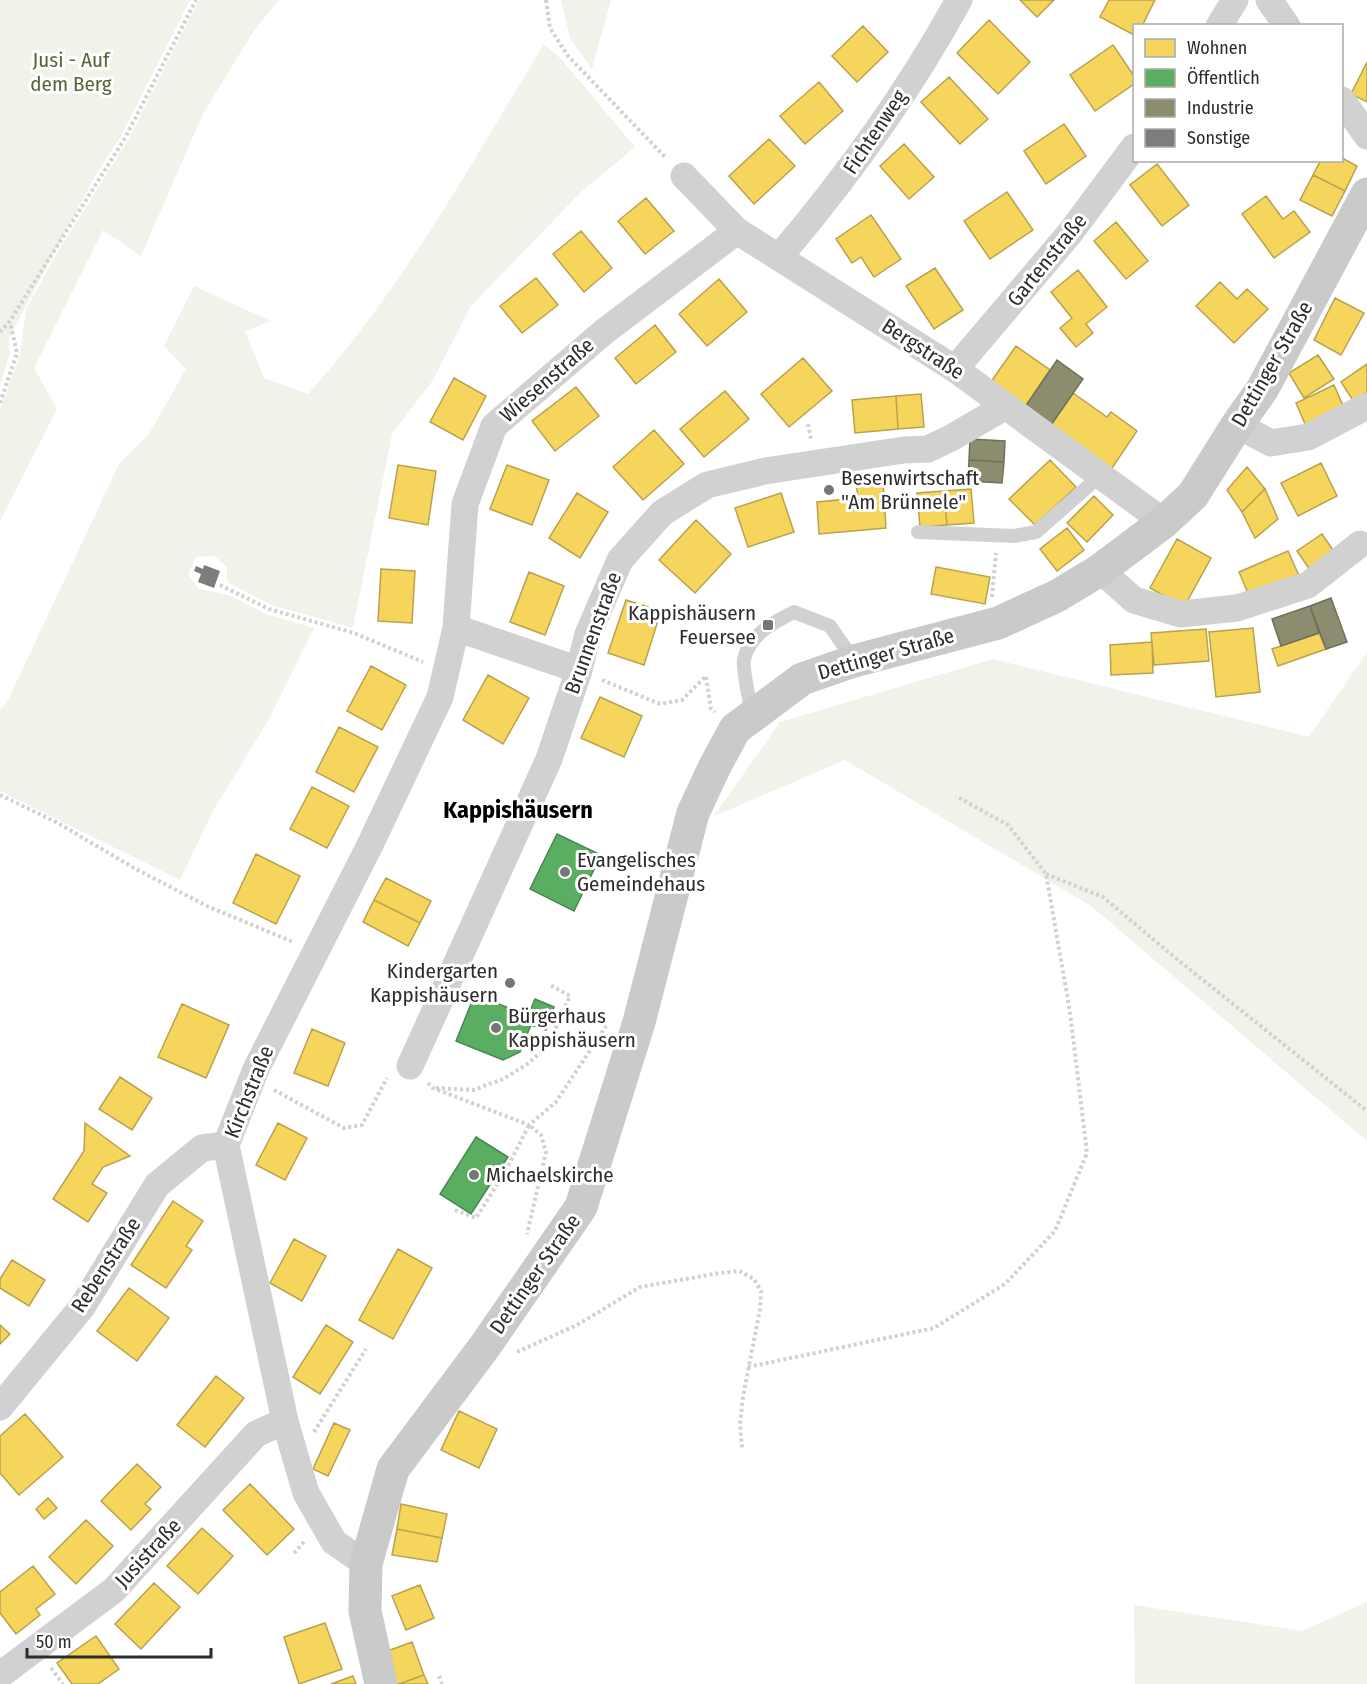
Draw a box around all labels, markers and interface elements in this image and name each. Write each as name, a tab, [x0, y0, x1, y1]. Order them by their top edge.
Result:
legend	[1133, 24, 1343, 162]
text: Wohnen	[1187, 37, 1247, 59]
park label: Jusi - Auf dem Berg	[30, 47, 112, 97]
text: Öffentlich	[1187, 67, 1260, 89]
street label: Fichtenweg	[837, 85, 913, 179]
text: Industrie	[1187, 97, 1254, 119]
text: Sonstige	[1187, 127, 1250, 149]
street label: Gartenstraße	[1002, 208, 1092, 312]
street label: Dettinger Straße	[1226, 297, 1318, 431]
street label: Bergstraße	[877, 313, 969, 385]
street label: Wiesenstraße	[495, 332, 599, 428]
place label: Besenwirtschaft "Am Brünnele"	[841, 465, 979, 515]
marker: Besenwirtschaft "Am Brünnele"	[822, 483, 836, 497]
street label: Brunnenstraße	[559, 569, 627, 697]
place label: Kappishäusern Feuersee	[628, 600, 756, 650]
marker: Kappishäusern Feuersee	[761, 618, 775, 632]
street label: Dettinger Straße	[815, 622, 957, 686]
district label: Kappishäusern	[443, 796, 593, 824]
place label: Evangelisches Gemeindehaus	[577, 847, 705, 897]
marker: Evangelisches Gemeindehaus	[558, 865, 572, 879]
place label: Kindergarten Kappishäusern	[370, 958, 498, 1008]
marker: Kindergarten Kappishäusern	[503, 976, 517, 990]
place label: Bürgerhaus Kappishäusern	[508, 1003, 636, 1053]
marker: Bürgerhaus Kappishäusern	[489, 1021, 503, 1035]
street label: Kirchstraße	[219, 1042, 279, 1142]
place label: Michaelskirche	[486, 1162, 614, 1188]
marker: Michaelskirche	[467, 1168, 481, 1182]
street label: Dettinger Straße	[484, 1209, 586, 1339]
street label: Rebenstraße	[66, 1212, 146, 1318]
street label: Jusistraße	[109, 1513, 187, 1593]
scale bar	[27, 1621, 212, 1659]
text: 50 m	[36, 1631, 72, 1653]

